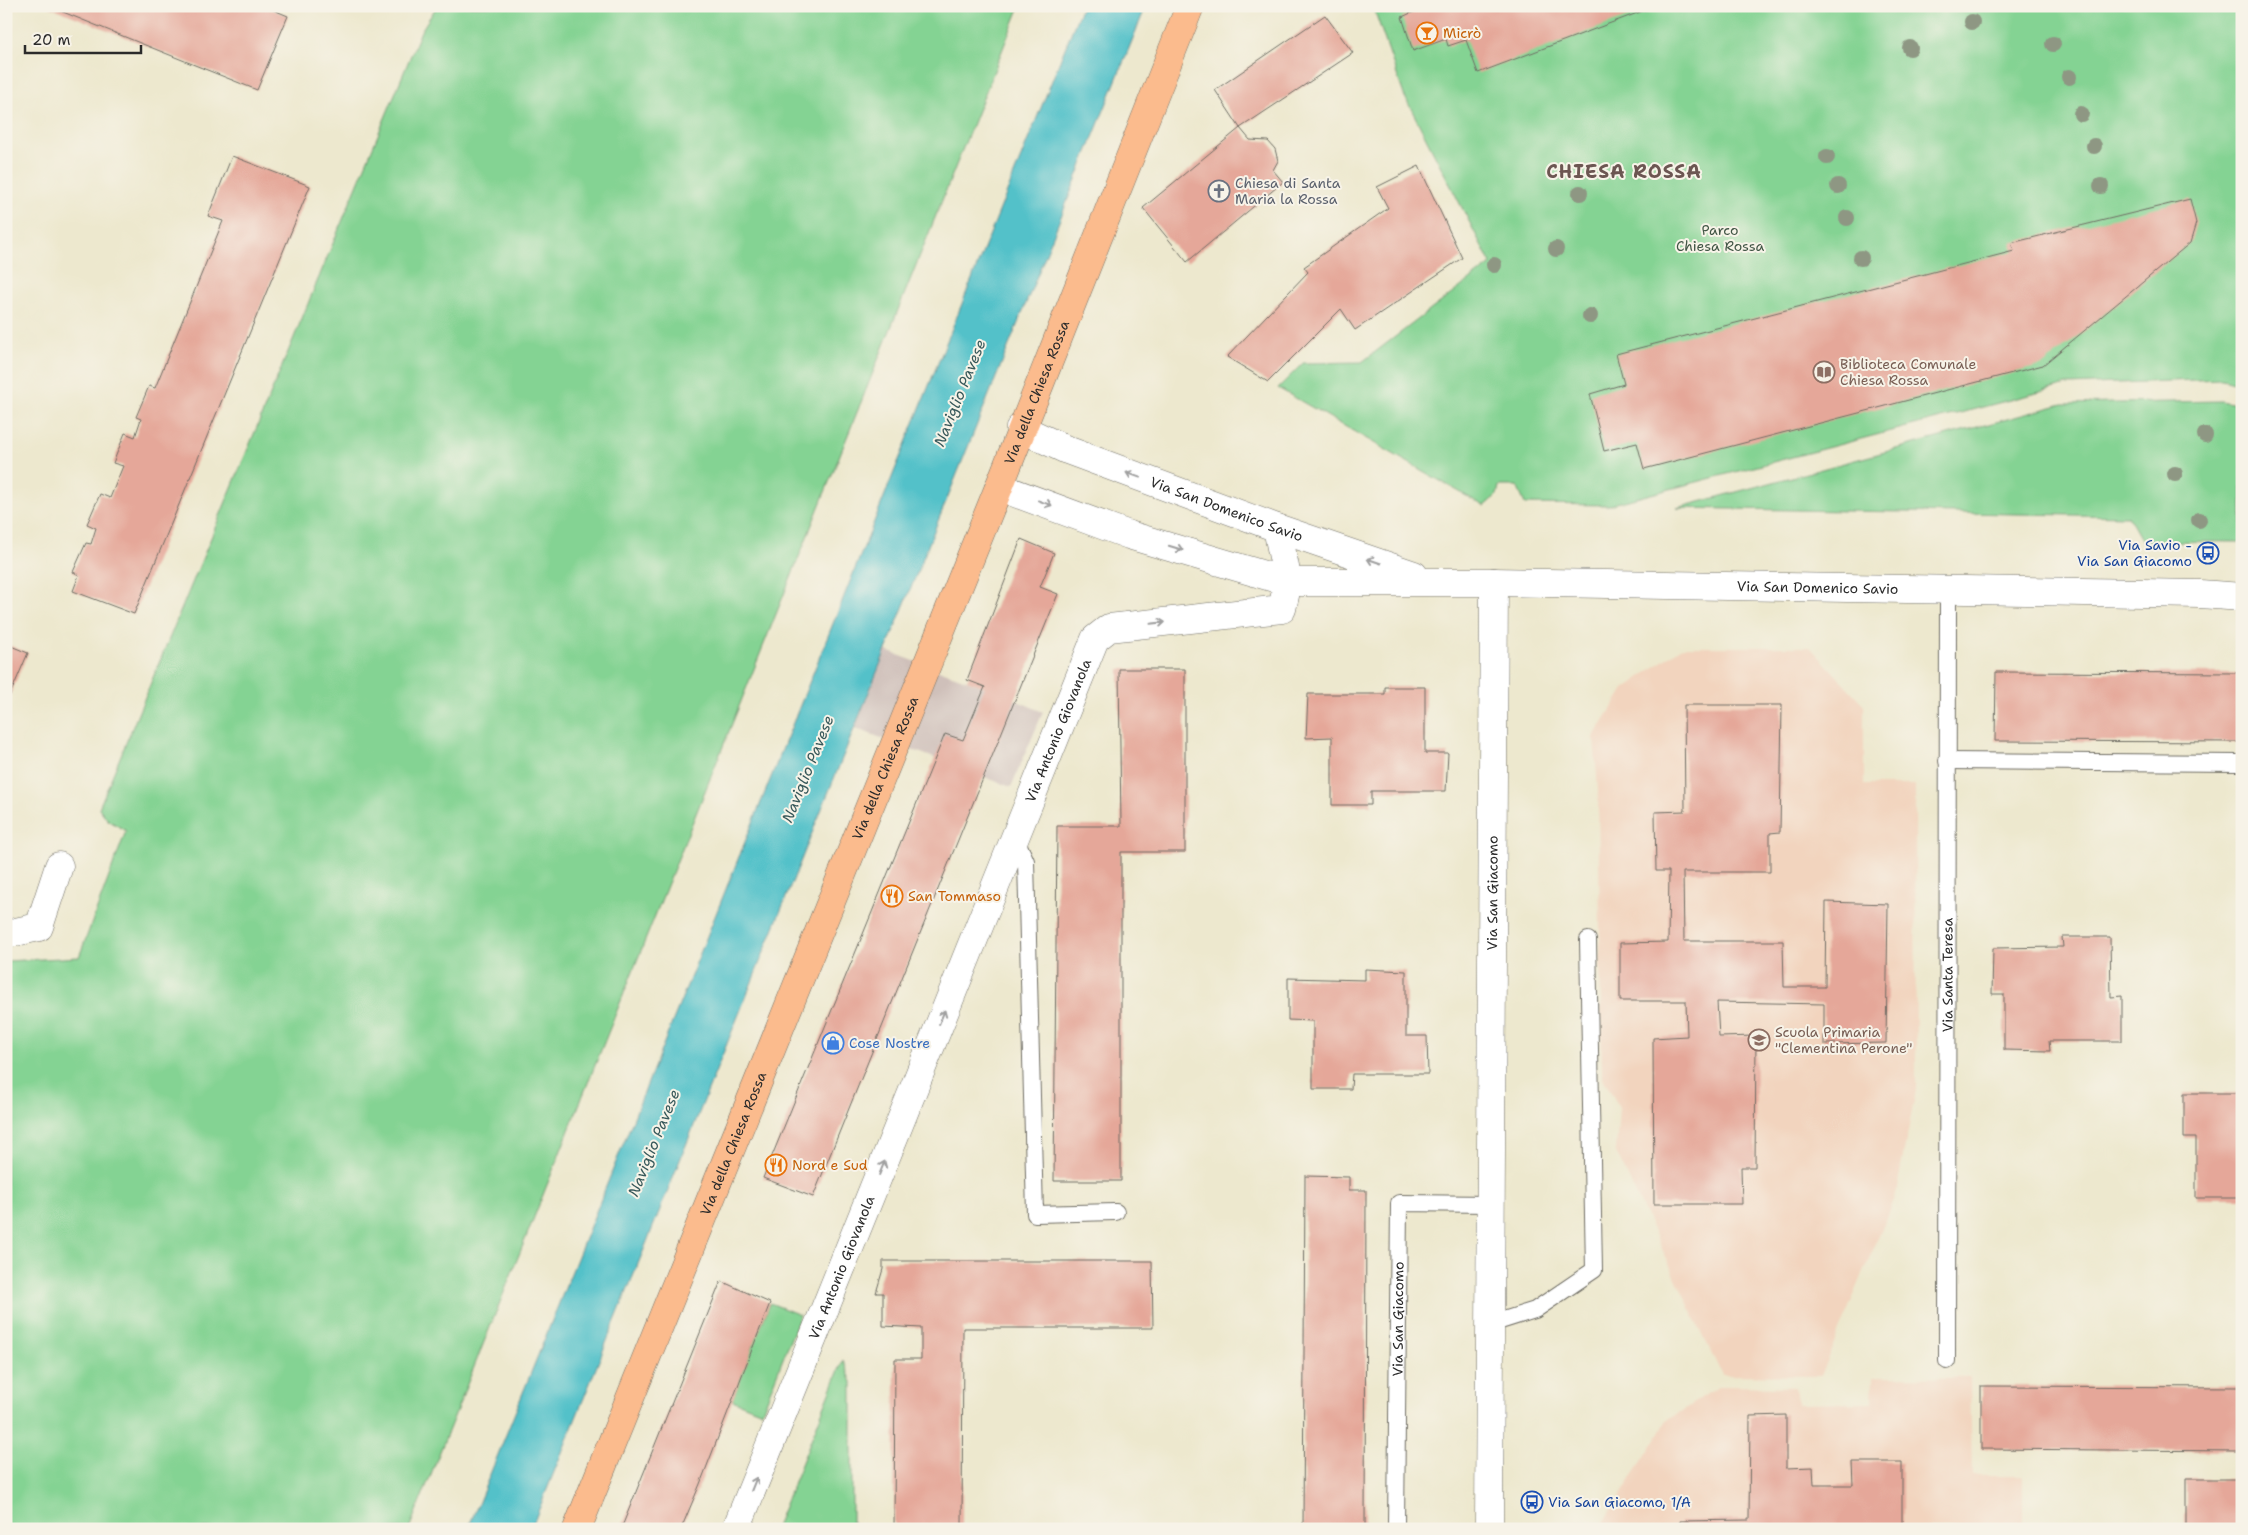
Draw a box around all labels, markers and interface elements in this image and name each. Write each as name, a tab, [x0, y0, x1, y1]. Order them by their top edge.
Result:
bar icon: Micrò	[1415, 21, 1439, 45]
scale bar	[25, 22, 141, 54]
place label: Micrò	[1443, 24, 1481, 42]
text: 20 m	[32, 30, 71, 50]
district label: CHIESA ROSSA	[1546, 159, 1702, 184]
place label: Chiesa di Santa Maria la Rossa	[1235, 174, 1341, 208]
church icon: Chiesa di Santa Maria la Rossa	[1207, 179, 1231, 203]
park label: Parco Chiesa Rossa	[1676, 221, 1764, 255]
street label: Via della Chiesa Rossa	[1000, 317, 1073, 467]
water label: Naviglio Pavese	[929, 336, 991, 450]
place label: Biblioteca Comunale Chiesa Rossa	[1840, 355, 1976, 389]
library icon: Biblioteca Comunale Chiesa Rossa	[1812, 360, 1836, 384]
one-way arrow	[1126, 470, 1141, 479]
street label: Via San Domenico Savio	[1148, 473, 1305, 545]
one-way arrow	[1036, 499, 1052, 508]
place label: Via Savio - Via San Giacomo	[2077, 536, 2192, 570]
bus stop icon: Via Savio - Via San Giacomo	[2196, 541, 2220, 565]
one-way arrow	[1168, 544, 1184, 554]
one-way arrow	[1366, 556, 1382, 566]
street label: Via San Domenico Savio	[1737, 577, 1898, 598]
one-way arrow	[1149, 618, 1165, 628]
street label: Via Antonio Giovanola	[1021, 656, 1095, 805]
street label: Via della Chiesa Rossa	[848, 693, 922, 843]
water label: Naviglio Pavese	[777, 712, 839, 826]
street label: Via San Giacomo	[1483, 835, 1502, 951]
restaurant icon: San Tommaso	[880, 884, 904, 908]
place label: San Tommaso	[908, 887, 1001, 905]
street label: Via Santa Teresa	[1938, 918, 1957, 1032]
one-way arrow	[938, 1010, 948, 1025]
place label: Scuola Primaria "Clementina Perone"	[1775, 1023, 1912, 1057]
school or university icon: Scuola Primaria "Clementina Perone"	[1747, 1028, 1771, 1052]
shop icon: Cose Nostre	[821, 1031, 845, 1055]
place label: Cose Nostre	[849, 1034, 930, 1052]
street label: Via della Chiesa Rossa	[696, 1069, 770, 1218]
water label: Naviglio Pavese	[623, 1086, 685, 1200]
restaurant icon: Nord e Sud	[764, 1153, 788, 1177]
place label: Nord e Sud	[792, 1156, 868, 1174]
one-way arrow	[878, 1160, 887, 1175]
street label: Via Antonio Giovanola	[804, 1193, 879, 1342]
street label: Via San Giacomo	[1388, 1261, 1407, 1377]
one-way arrow	[751, 1476, 760, 1491]
bus stop icon: Via San Giacomo, 1/A	[1520, 1490, 1544, 1514]
place label: Via San Giacomo, 1/A	[1548, 1493, 1691, 1511]

